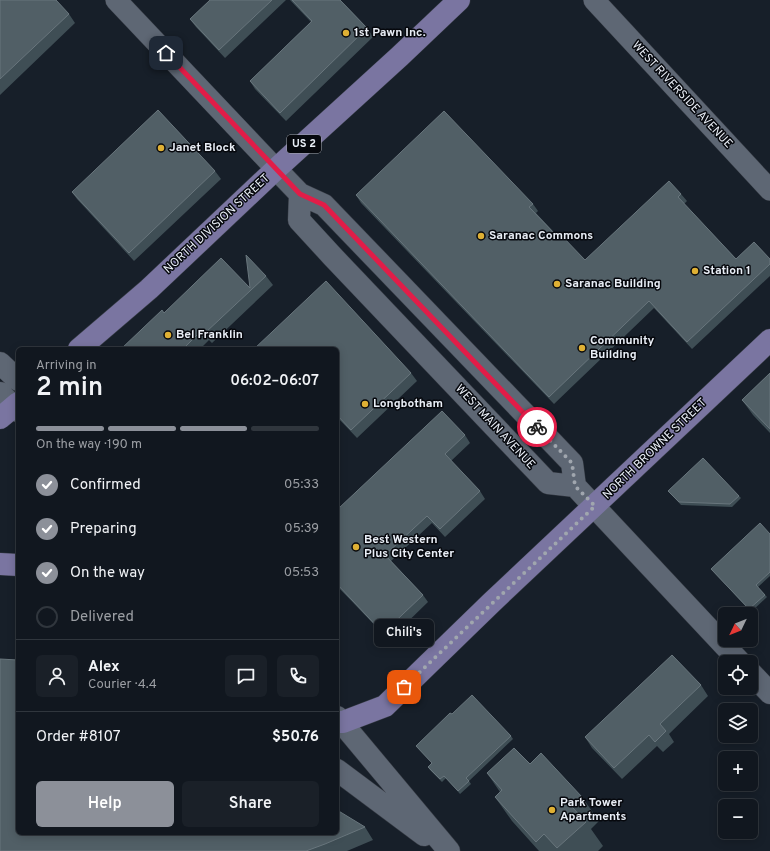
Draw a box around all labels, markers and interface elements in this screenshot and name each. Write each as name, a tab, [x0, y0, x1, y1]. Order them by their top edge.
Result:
place label: 1st Pawn Inc.	[354, 25, 426, 41]
marker: 1st Pawn Inc.	[341, 28, 351, 38]
pin	[149, 36, 183, 70]
street label: WEST RIVERSIDE AVENUE	[628, 38, 736, 152]
icon: home	[155, 42, 177, 64]
road number: US 2	[287, 135, 321, 153]
place label: Janet Block	[169, 140, 236, 156]
marker: Janet Block	[156, 143, 166, 153]
street label: NORTH DIVISION STREET	[161, 171, 273, 277]
place label: Saranac Commons	[489, 228, 593, 244]
marker: Saranac Commons	[476, 231, 486, 241]
place label: Station 1	[703, 263, 751, 279]
marker: Station 1	[690, 266, 700, 276]
place label: Saranac Building	[565, 276, 661, 292]
marker: Saranac Building	[552, 279, 562, 289]
place label: Bel Franklin	[176, 327, 243, 343]
marker: Bel Franklin	[163, 330, 173, 340]
place label: Community Building	[590, 333, 655, 363]
marker: Community Building	[577, 343, 587, 353]
text: Arriving in	[36, 358, 97, 374]
text: 2 min	[36, 372, 103, 405]
text: 06:02–06:07	[230, 372, 319, 391]
street label: WEST MAIN AVENUE	[451, 381, 539, 473]
street label: NORTH BROWNE STREET	[599, 395, 711, 503]
place label: Longbotham	[373, 396, 443, 412]
marker: Longbotham	[360, 399, 370, 409]
courier	[517, 407, 557, 447]
icon: bike	[526, 416, 548, 438]
text: On the way · 190 m	[36, 437, 142, 453]
icon: check	[36, 474, 58, 496]
text: Confirmed	[70, 476, 141, 495]
text: 05:33	[284, 477, 319, 493]
icon: check	[36, 518, 58, 540]
text: Preparing	[70, 520, 137, 539]
text: 05:39	[284, 521, 319, 537]
place label: Best Western Plus City Center	[364, 532, 454, 562]
marker: Best Western Plus City Center	[351, 542, 361, 552]
icon: check	[36, 562, 58, 584]
text: On the way	[70, 564, 145, 583]
text: 05:53	[284, 565, 319, 581]
north arrow	[718, 607, 758, 647]
map controls	[718, 607, 758, 839]
text: Delivered	[70, 608, 134, 627]
callout: Chili's	[374, 619, 434, 647]
text: Chili's	[386, 625, 422, 641]
button: person	[36, 655, 78, 697]
button: chat	[225, 655, 267, 697]
button: phone	[277, 655, 319, 697]
button: locate	[718, 655, 758, 695]
text: Alex	[88, 658, 120, 677]
pin	[387, 670, 421, 704]
icon: bag	[393, 676, 415, 698]
text: Courier · 4.4	[88, 677, 157, 693]
button: layers	[718, 703, 758, 743]
text: Order #8107	[36, 728, 120, 747]
text: $50.76	[272, 728, 319, 747]
button: +	[718, 751, 758, 791]
button: Help	[36, 781, 174, 827]
button: Share	[182, 781, 319, 827]
place label: Park Tower Apartments	[560, 795, 626, 825]
button: −	[718, 799, 758, 839]
marker: Park Tower Apartments	[547, 805, 557, 815]

